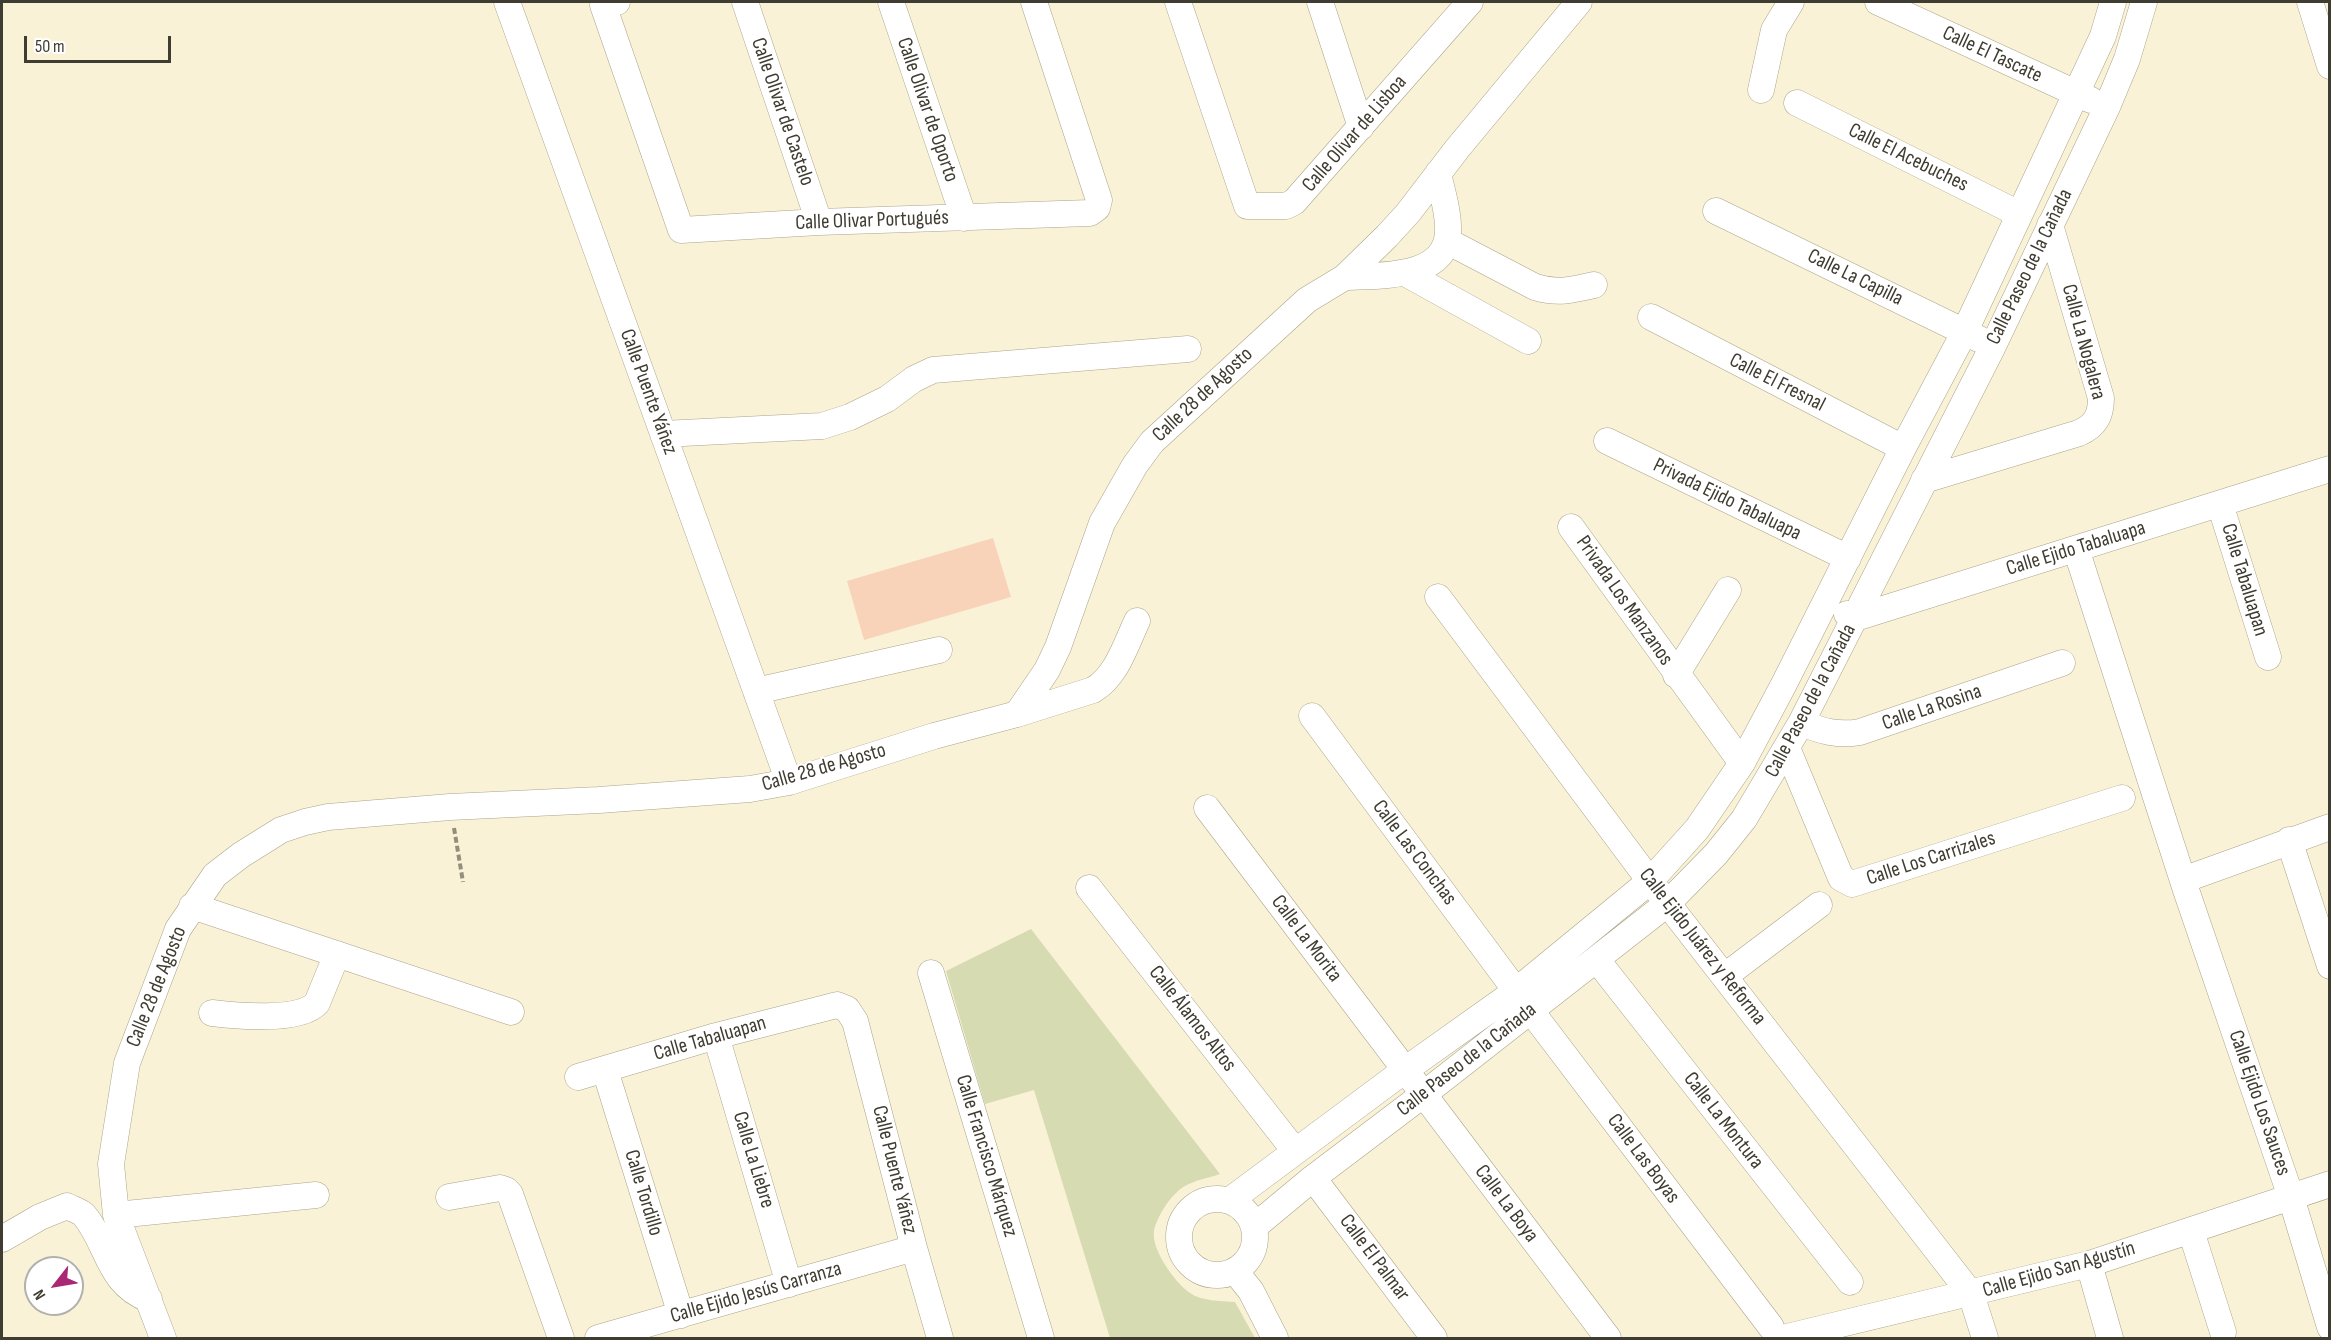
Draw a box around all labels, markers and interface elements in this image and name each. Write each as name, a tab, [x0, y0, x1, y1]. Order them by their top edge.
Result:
street label: Calle El Tascate	[1938, 21, 2046, 89]
scale bar	[27, 24, 174, 62]
street label: Calle Olivar de Castelo	[745, 35, 819, 189]
street label: Calle Olivar de Oporto	[891, 35, 963, 185]
text: 50 m	[35, 36, 65, 57]
street label: Calle Olivar de Lisboa	[1297, 70, 1413, 198]
street label: Calle El Acebuches	[1844, 118, 1972, 198]
street label: Calle Paseo de la Cañada	[1981, 185, 2079, 349]
street label: Calle Olivar Portugués	[795, 206, 949, 236]
street label: Calle La Capilla	[1803, 244, 1907, 312]
street label: Calle La Nogalera	[2056, 282, 2110, 402]
street label: Calle Puente Yáñez	[614, 326, 682, 458]
street label: Calle 28 de Agosto	[1148, 342, 1258, 448]
street label: Calle El Fresnal	[1725, 348, 1829, 418]
street label: Privada Ejido Tabaluapa	[1649, 453, 1805, 547]
street label: Calle Ejido Tabaluapa	[2003, 516, 2149, 582]
street label: Calle Tabaluapan	[2215, 521, 2273, 639]
street label: Privada Los Manzanos	[1570, 531, 1678, 671]
street label: Calle Paseo de la Cañada	[1760, 620, 1862, 782]
street label: Calle La Rosina	[1879, 679, 1985, 737]
street label: Calle 28 de Agosto	[759, 738, 889, 798]
street label: Calle Las Conchas	[1366, 796, 1462, 910]
street label: Calle Los Carrizales	[1863, 826, 1999, 892]
street label: Calle Ejido Juárez y Reforma	[1633, 864, 1771, 1030]
street label: Calle La Morita	[1265, 891, 1347, 987]
street label: Calle 28 de Agosto	[121, 923, 193, 1051]
street label: Calle Álamos Altos	[1143, 961, 1241, 1077]
street label: Calle Paseo de la Cañada	[1392, 998, 1542, 1122]
street label: Calle Tabaluapan	[651, 1011, 769, 1067]
street label: Calle Ejido Los Sauces	[2222, 1027, 2296, 1179]
street label: Calle La Montura	[1677, 1068, 1769, 1174]
street label: Calle Francisco Márquez	[949, 1072, 1023, 1240]
street label: Calle Puente Yáñez	[866, 1103, 922, 1237]
street label: Calle La Liebre	[726, 1109, 780, 1211]
street label: Calle Las Boyas	[1601, 1109, 1685, 1209]
street label: Calle Tordillo	[618, 1147, 668, 1239]
street label: Calle La Boya	[1469, 1160, 1543, 1248]
street label: Calle El Palmar	[1333, 1210, 1415, 1306]
street label: Calle Ejido San Agustín	[1980, 1236, 2138, 1304]
north arrow	[24, 1256, 84, 1316]
street label: Calle Ejido Jesús Carranza	[668, 1257, 844, 1329]
text: N	[30, 1286, 50, 1303]

